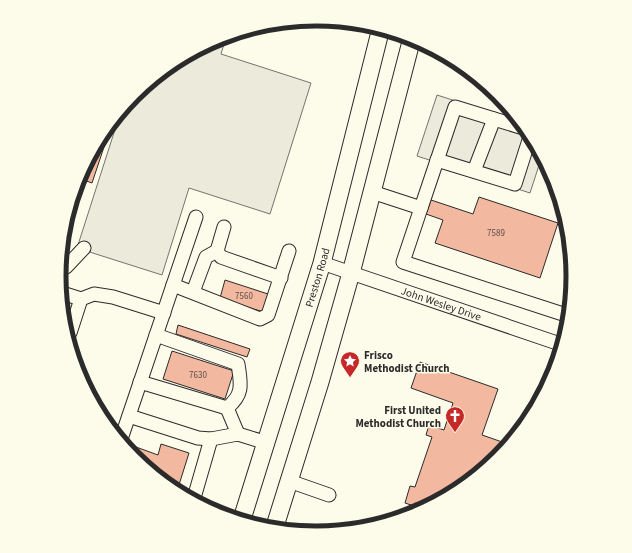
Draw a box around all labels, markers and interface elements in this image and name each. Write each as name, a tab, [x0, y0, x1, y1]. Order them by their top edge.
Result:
house number: 7589	[487, 227, 505, 240]
street label: Preston Road	[302, 246, 334, 309]
street label: John Wesley Drive	[399, 283, 484, 325]
house number: 7560	[235, 290, 253, 303]
place label: Frisco Methodist Church	[364, 348, 450, 376]
place icon: Frisco Methodist Church	[339, 350, 361, 378]
house number: 7630	[189, 369, 207, 382]
place label: First United Methodist Church	[355, 403, 441, 431]
church icon: First United Methodist Church	[444, 405, 466, 433]

